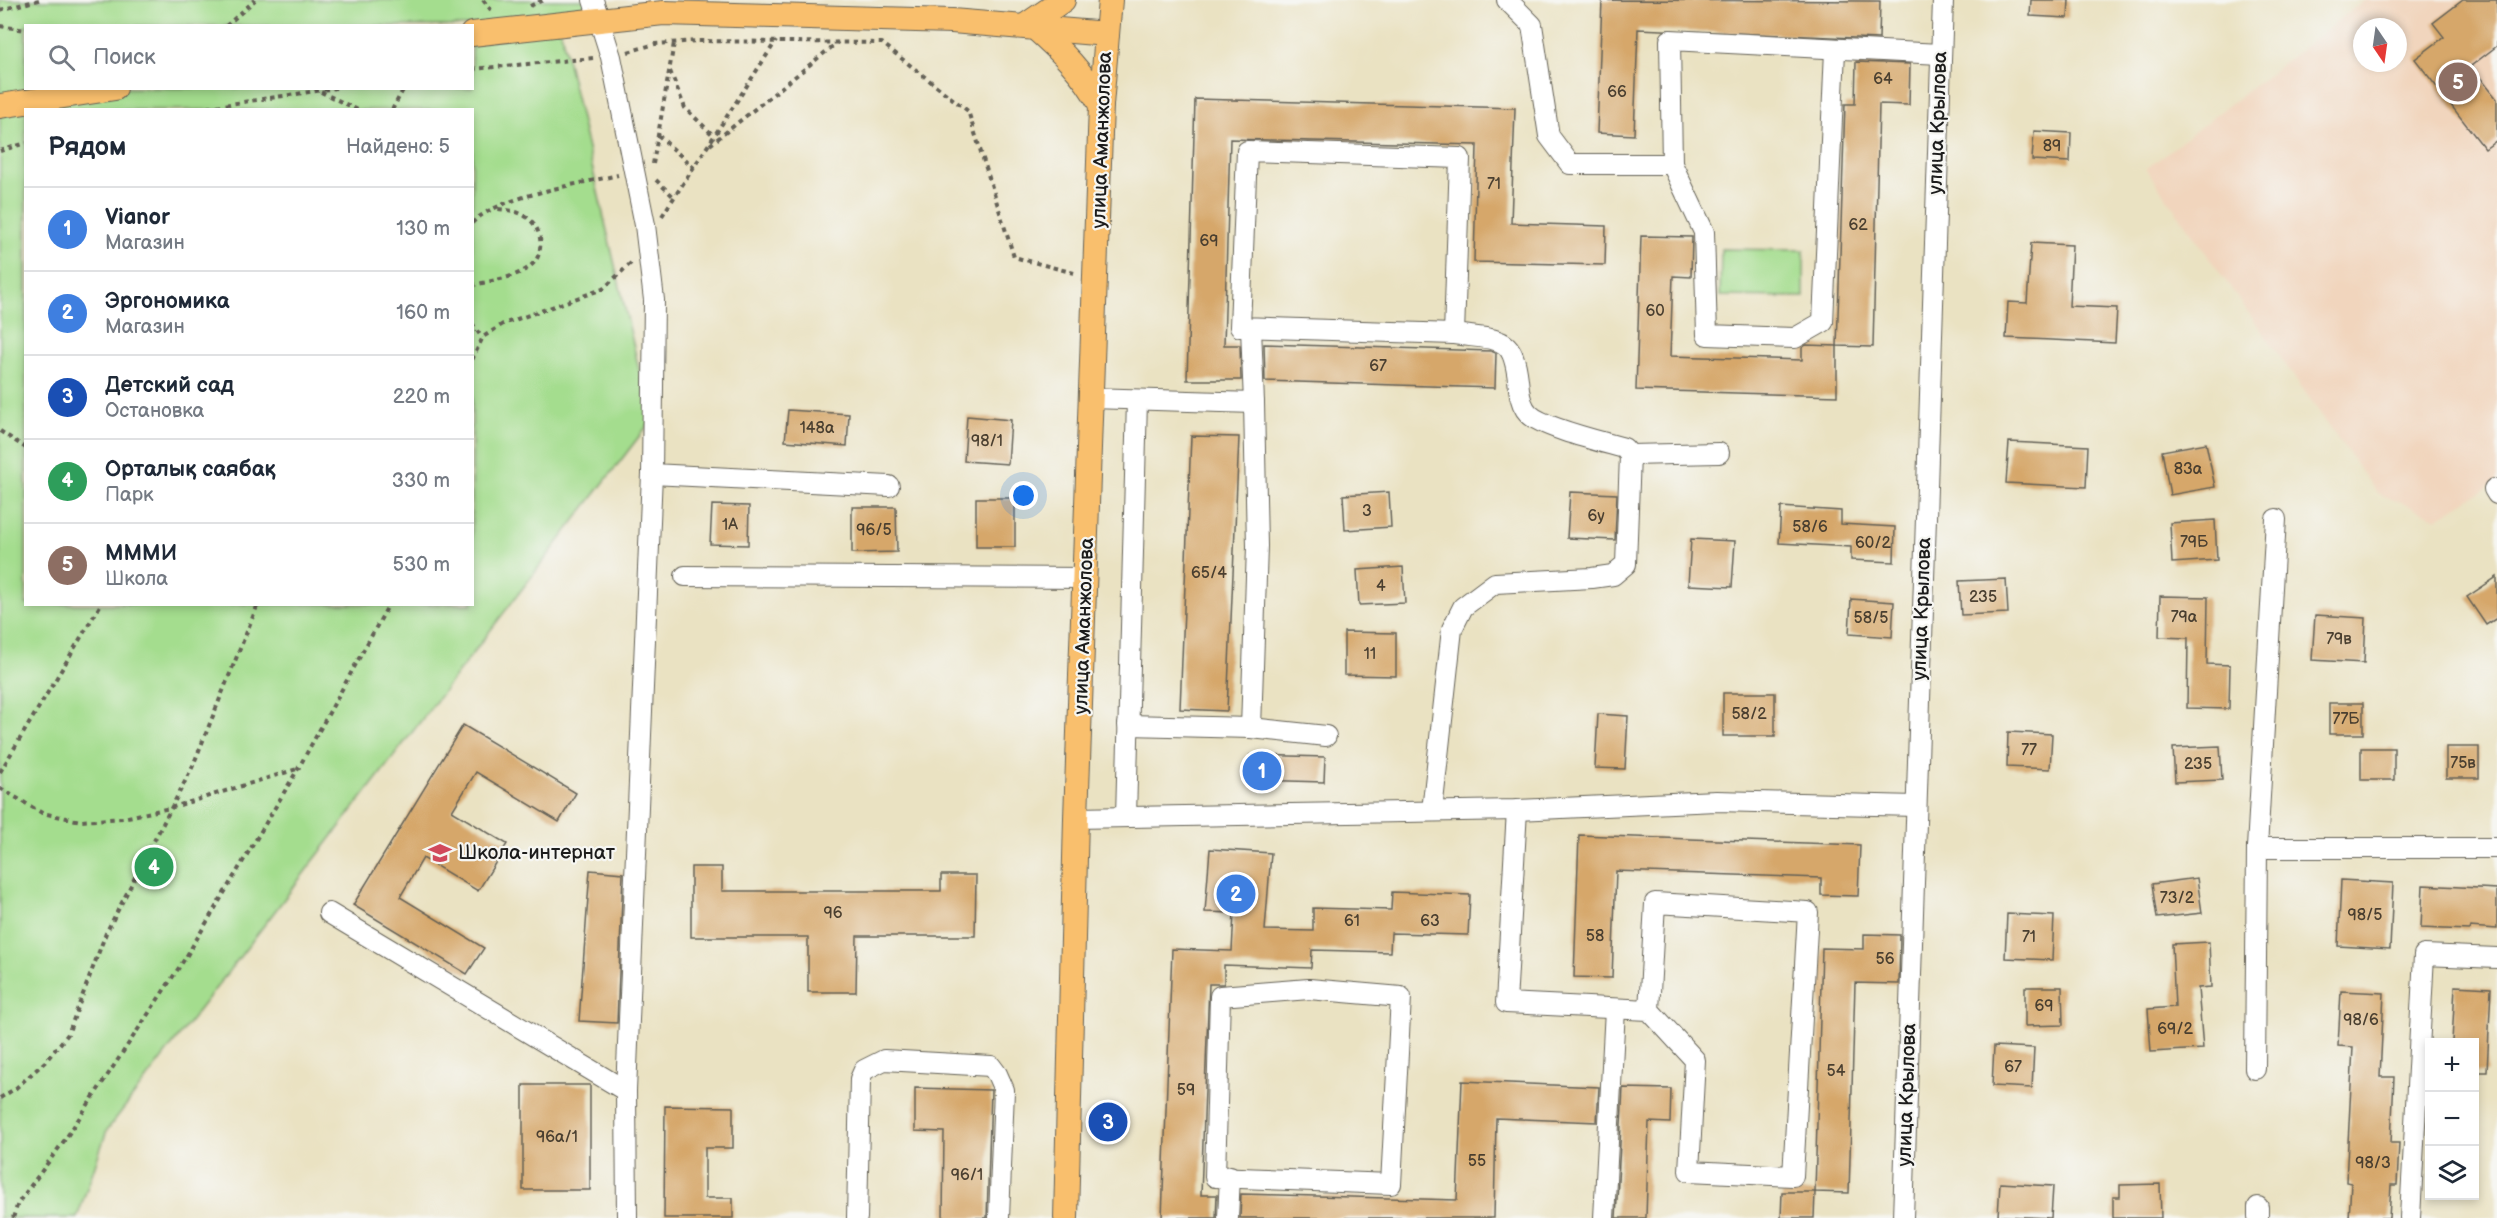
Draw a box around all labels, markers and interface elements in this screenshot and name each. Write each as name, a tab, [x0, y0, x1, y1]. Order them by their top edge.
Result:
north arrow	[2353, 18, 2407, 72]
search box	[24, 24, 474, 90]
icon: search	[45, 41, 78, 74]
text: Поиск	[93, 44, 156, 71]
street label: улица Аманжолова	[1087, 51, 1117, 229]
street label: улица Крылова	[1924, 51, 1953, 195]
pin: 5	[2438, 60, 2478, 104]
house number: 64	[1873, 70, 1893, 89]
house number: 66	[1607, 83, 1627, 102]
text: Рядом	[48, 132, 126, 163]
text: Найдено: 5	[346, 135, 450, 159]
house number: 89	[2043, 137, 2061, 156]
house number: 71	[1487, 175, 1501, 194]
text: Vianor	[105, 204, 170, 231]
house number: 62	[1848, 216, 1868, 235]
text: 1	[63, 217, 72, 241]
text: 130 m	[396, 217, 450, 241]
text: Магазин	[105, 231, 185, 255]
house number: 69	[1199, 232, 1219, 251]
text: Эргономика	[105, 288, 229, 315]
text: 2	[62, 301, 73, 325]
text: 160 m	[396, 301, 450, 325]
house number: 60	[1645, 302, 1665, 321]
text: Магазин	[105, 315, 185, 339]
house number: 67	[1369, 357, 1387, 376]
text: Детский сад	[105, 372, 234, 399]
text: 3	[62, 385, 73, 409]
text: 220 m	[393, 385, 450, 409]
text: Остановка	[105, 399, 204, 423]
house number: 148а	[800, 419, 835, 438]
house number: 98/1	[971, 432, 1003, 451]
text: Орталық саябақ	[105, 456, 276, 483]
house number: 83а	[2174, 460, 2203, 479]
text: 4	[62, 469, 73, 493]
text: 330 m	[392, 469, 450, 493]
your location	[1009, 481, 1038, 510]
text: Парк	[105, 483, 154, 507]
house number: 3	[1362, 502, 1372, 521]
house number: 6у	[1587, 507, 1605, 526]
house number: 1А	[722, 516, 738, 535]
house number: 58/6	[1792, 518, 1828, 537]
house number: 96/5	[856, 521, 892, 540]
house number: 79Б	[2180, 533, 2209, 552]
house number: 60/2	[1855, 534, 1891, 553]
street label: улица Аманжолова	[1069, 537, 1099, 715]
street label: улица Крылова	[1908, 537, 1937, 681]
text: МММИ	[105, 540, 177, 567]
text: 5	[62, 553, 73, 577]
text: 530 m	[393, 553, 450, 577]
house number: 65/4	[1191, 564, 1227, 583]
text: Школа	[105, 567, 168, 591]
house number: 4	[1376, 577, 1386, 596]
house number: 235	[1969, 588, 1997, 607]
house number: 79а	[2171, 608, 2198, 627]
house number: 58/5	[1854, 609, 1888, 628]
house number: 79в	[2326, 630, 2352, 649]
house number: 11	[1364, 645, 1376, 664]
house number: 58/2	[1731, 705, 1767, 724]
house number: 77Б	[2333, 710, 2360, 729]
house number: 77	[2021, 741, 2037, 760]
pin: 1	[1242, 748, 1282, 794]
house number: 75в	[2450, 754, 2476, 773]
house number: 235	[2184, 755, 2212, 774]
school or university icon: Школа-интернат	[427, 840, 453, 866]
place label: Школа-интернат	[458, 841, 616, 865]
pin: 4	[134, 844, 174, 890]
pin: 2	[1216, 872, 1256, 916]
house number: 73/2	[2160, 889, 2195, 908]
house number: 96	[823, 904, 843, 923]
house number: 98/5	[2348, 906, 2382, 925]
house number: 61	[1344, 912, 1360, 931]
house number: 63	[1420, 912, 1440, 931]
house number: 58	[1586, 927, 1604, 946]
house number: 71	[2022, 928, 2036, 947]
house number: 56	[1876, 950, 1895, 969]
house number: 69	[2034, 997, 2054, 1016]
house number: 98/6	[2343, 1011, 2379, 1030]
house number: 69/2	[2157, 1020, 2193, 1039]
street label: улица Крылова	[1893, 1023, 1922, 1167]
map controls	[2425, 1038, 2479, 1200]
button: +	[2425, 1038, 2479, 1092]
house number: 67	[2004, 1058, 2022, 1077]
house number: 54	[1827, 1062, 1846, 1081]
house number: 59	[1177, 1081, 1195, 1100]
button: −	[2425, 1092, 2479, 1146]
pin: 3	[1088, 1100, 1128, 1144]
house number: 96а/1	[536, 1128, 578, 1147]
button: layers	[2425, 1146, 2479, 1200]
house number: 55	[1468, 1152, 1486, 1171]
house number: 98/3	[2355, 1154, 2391, 1173]
house number: 96/1	[951, 1166, 983, 1185]

